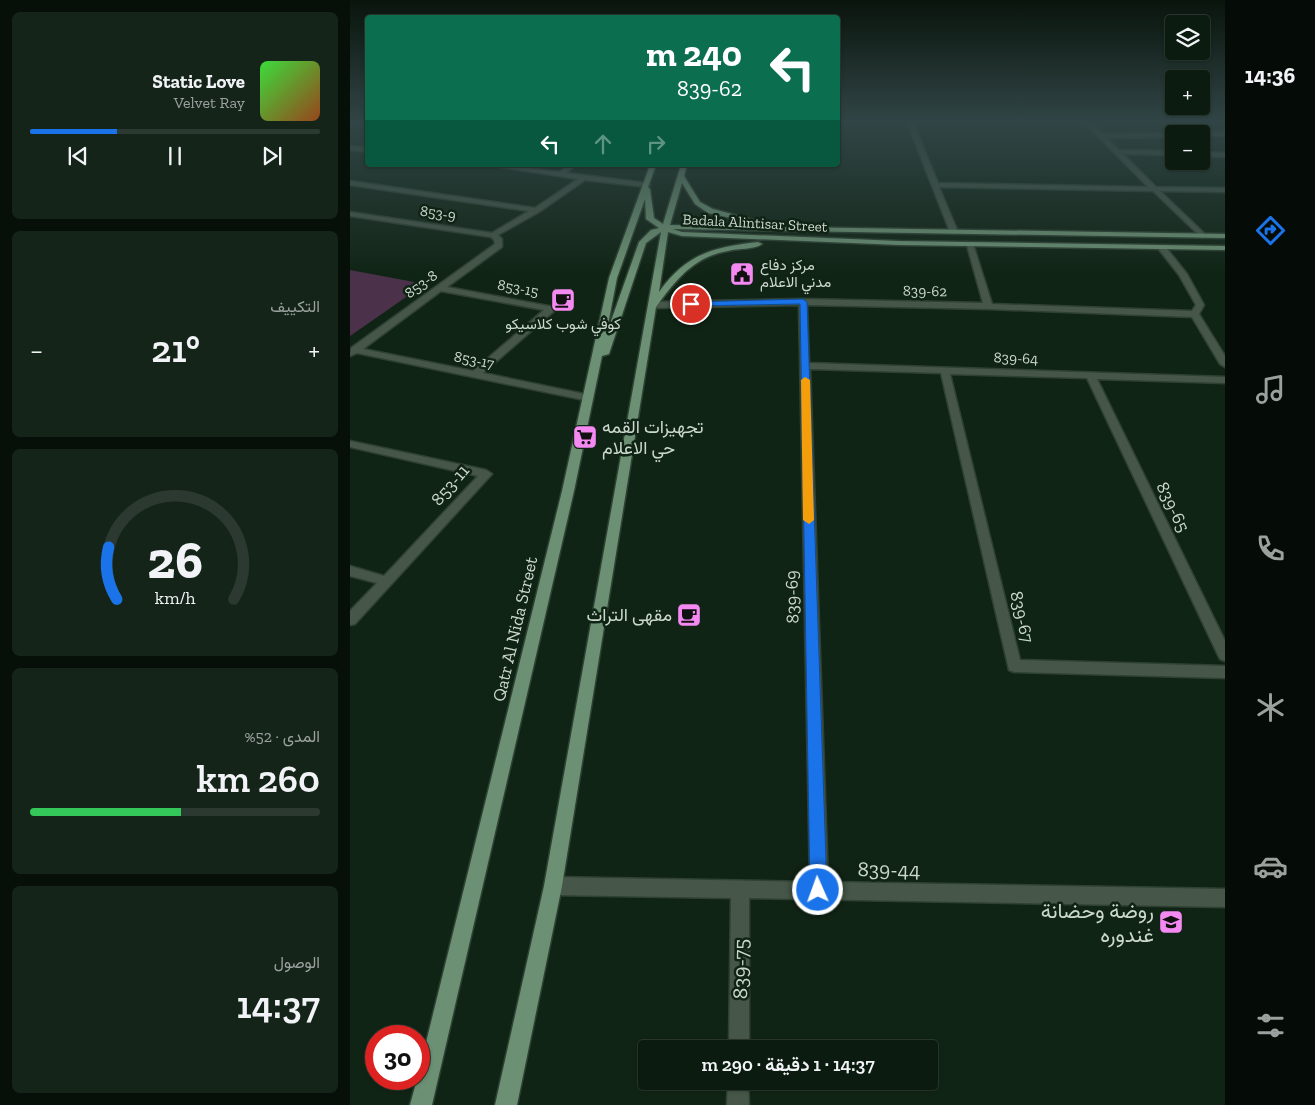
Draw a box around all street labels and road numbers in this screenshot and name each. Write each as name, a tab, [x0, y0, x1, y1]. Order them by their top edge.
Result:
street label: 853-9	[419, 202, 457, 224]
street label: Badala Alintisar Street	[682, 210, 828, 236]
street label: 853-8	[401, 266, 441, 302]
street label: 853-15	[496, 276, 540, 300]
street label: 839-62	[903, 282, 948, 300]
street label: 853-17	[452, 347, 496, 373]
street label: 839-64	[993, 348, 1039, 368]
street label: 853-11	[426, 460, 474, 510]
street label: 839-65	[1151, 478, 1195, 536]
street label: Qatr Al Nida Street	[488, 554, 542, 704]
street label: 839-69	[781, 570, 803, 624]
street label: 839-67	[1005, 589, 1039, 645]
street label: 839-44	[857, 856, 921, 882]
street label: 839-75	[727, 939, 753, 999]

